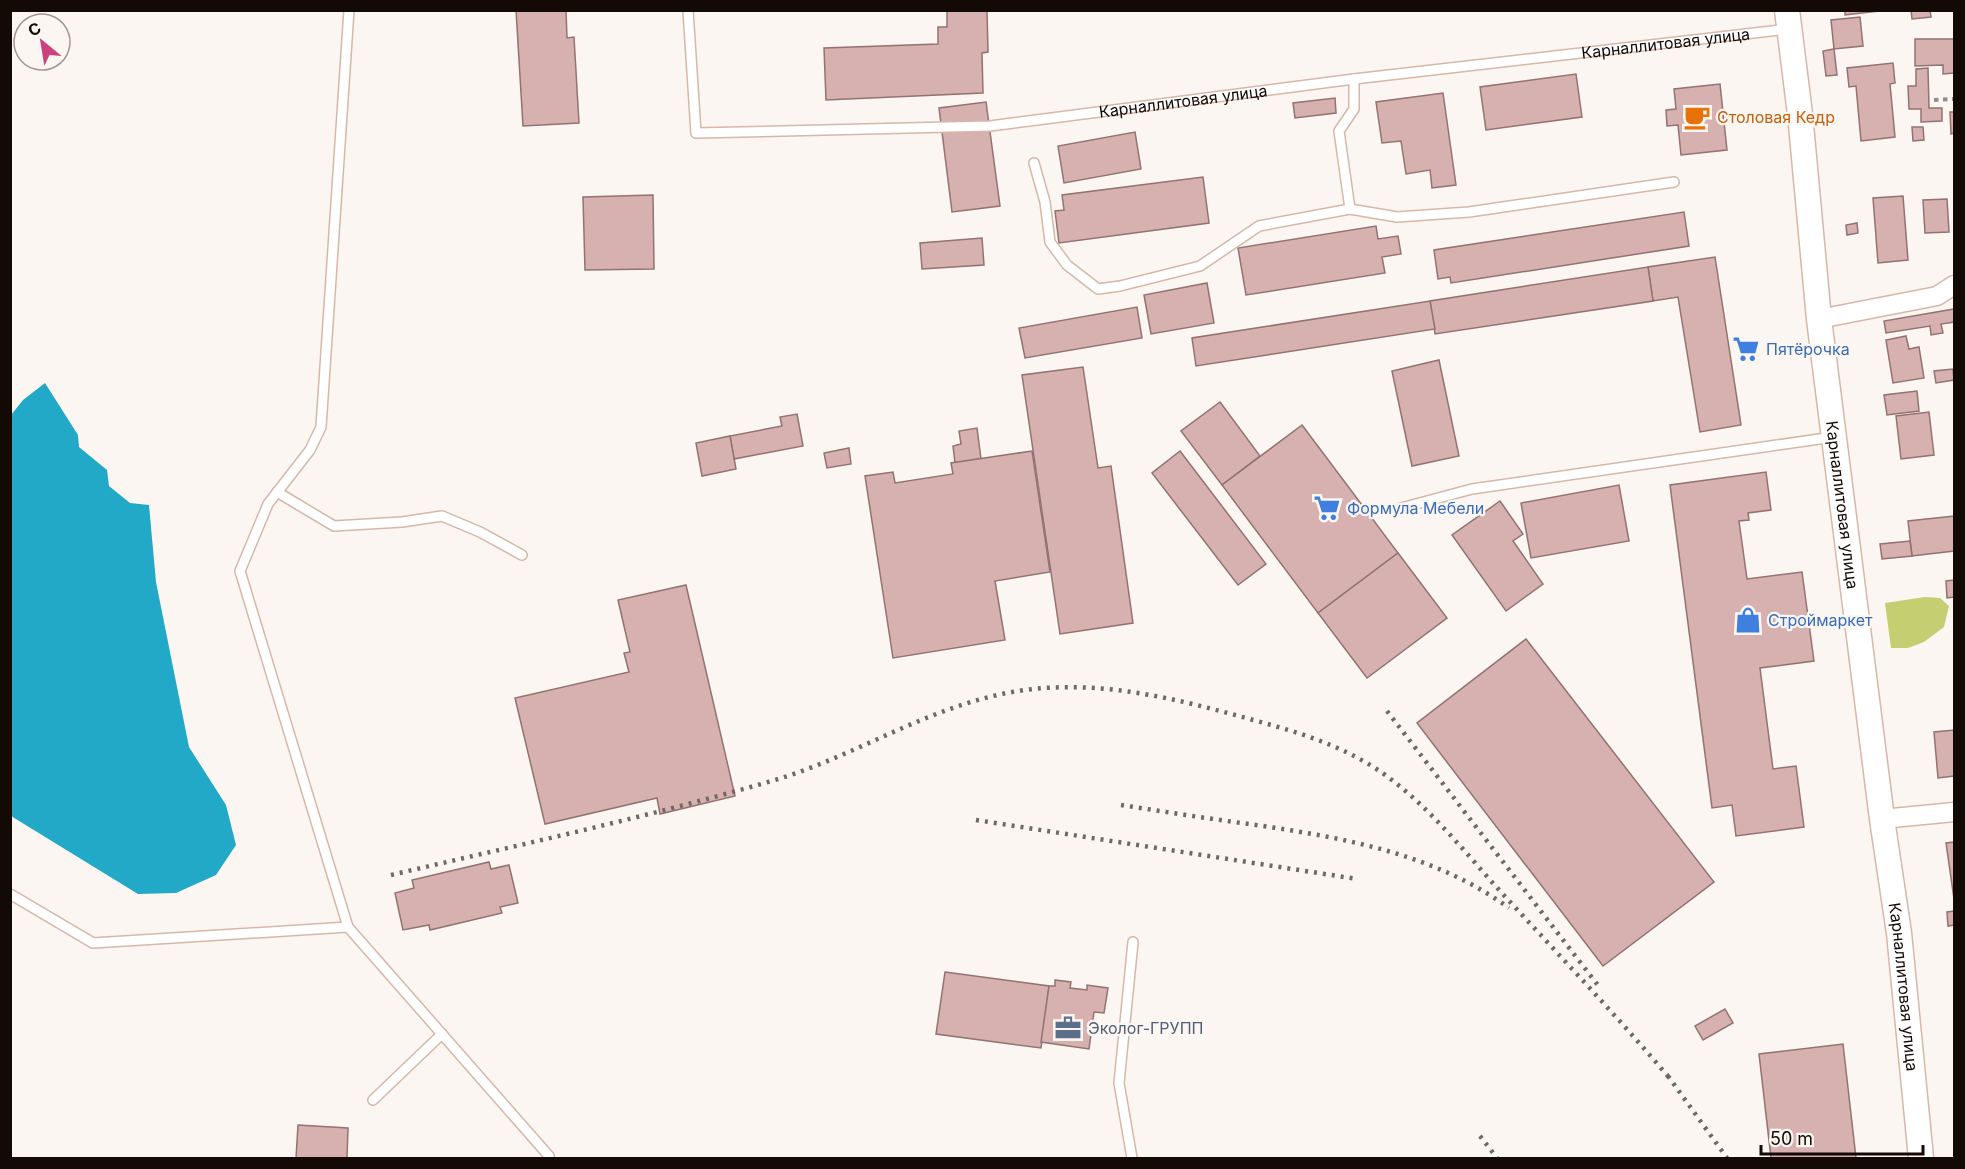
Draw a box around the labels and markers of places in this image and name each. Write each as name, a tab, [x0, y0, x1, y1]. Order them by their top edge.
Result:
cafe icon: Столовая Кедр	[1682, 102, 1712, 132]
place label: Столовая Кедр	[1717, 107, 1835, 127]
supermarket icon: Пятёрочка	[1731, 334, 1761, 364]
place label: Пятёрочка	[1766, 339, 1850, 359]
supermarket icon: Формула Мебели	[1312, 493, 1342, 523]
place label: Формула Мебели	[1347, 498, 1484, 518]
shop icon: Строймаркет	[1733, 605, 1763, 635]
place label: Строймаркет	[1768, 610, 1873, 630]
office icon: Эколог-ГРУПП	[1053, 1013, 1083, 1043]
place label: Эколог-ГРУПП	[1088, 1018, 1203, 1038]

